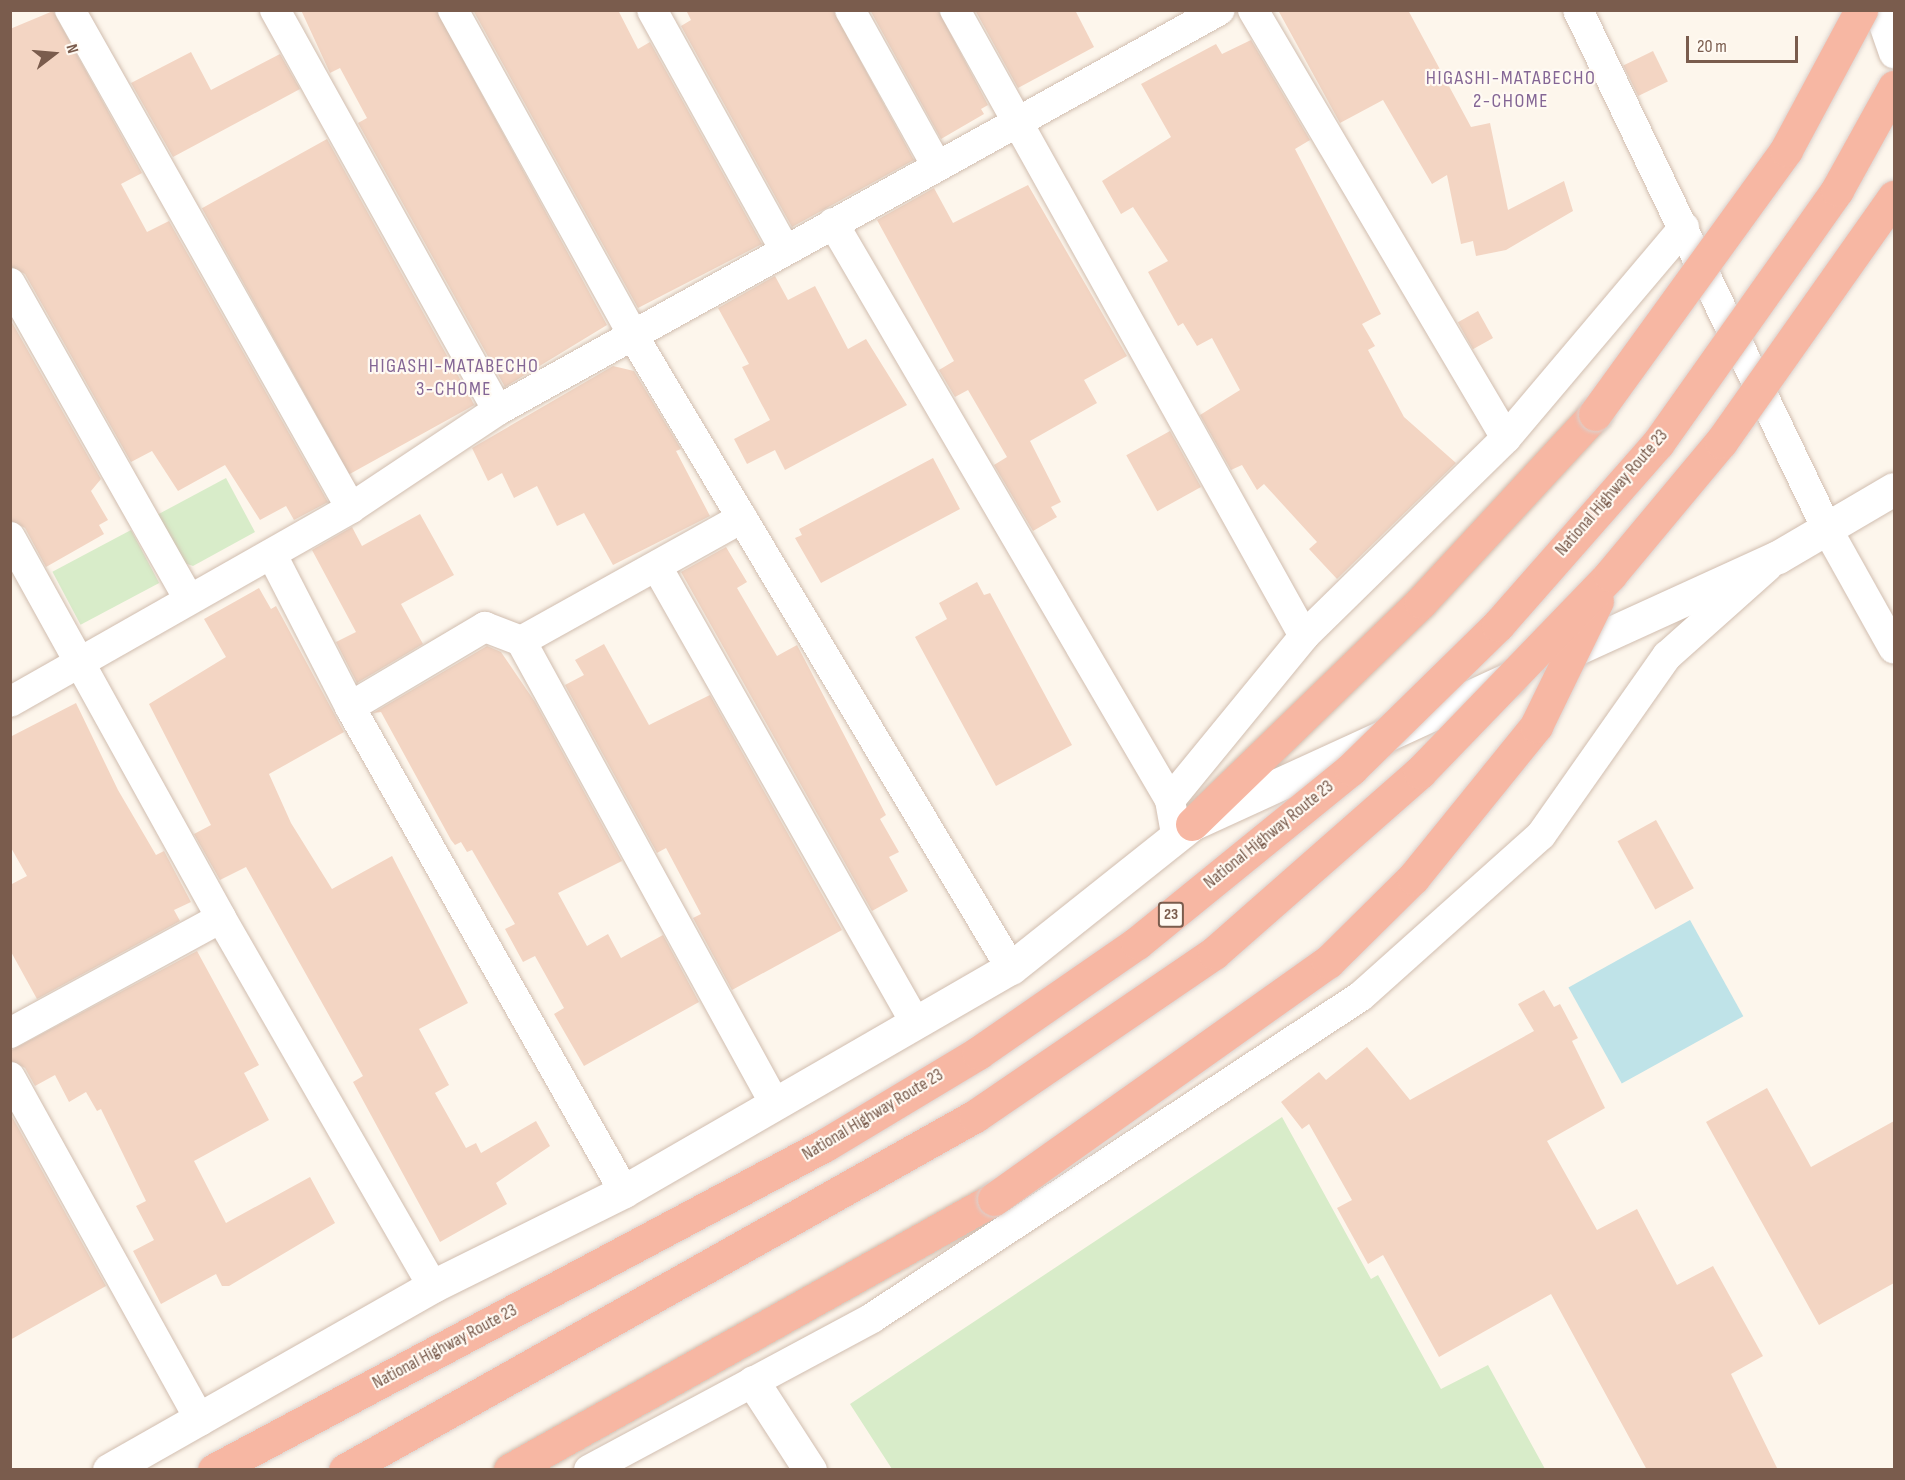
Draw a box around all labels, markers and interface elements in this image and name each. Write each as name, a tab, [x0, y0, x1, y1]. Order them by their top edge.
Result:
north arrow	[24, 24, 84, 84]
scale bar	[1689, 24, 1802, 62]
text: 20 m	[1697, 36, 1727, 57]
text: N	[61, 42, 82, 56]
district label: HIGASHI-MATABECHO 2-CHOME	[1426, 67, 1596, 114]
district label: HIGASHI-MATABECHO 3-CHOME	[369, 354, 539, 401]
street label: National Highway Route 23	[1551, 425, 1673, 561]
street label: National Highway Route 23	[1200, 776, 1338, 894]
road number: 23	[1158, 902, 1184, 928]
street label: National Highway Route 23	[799, 1064, 947, 1166]
street label: National Highway Route 23	[369, 1300, 521, 1394]

